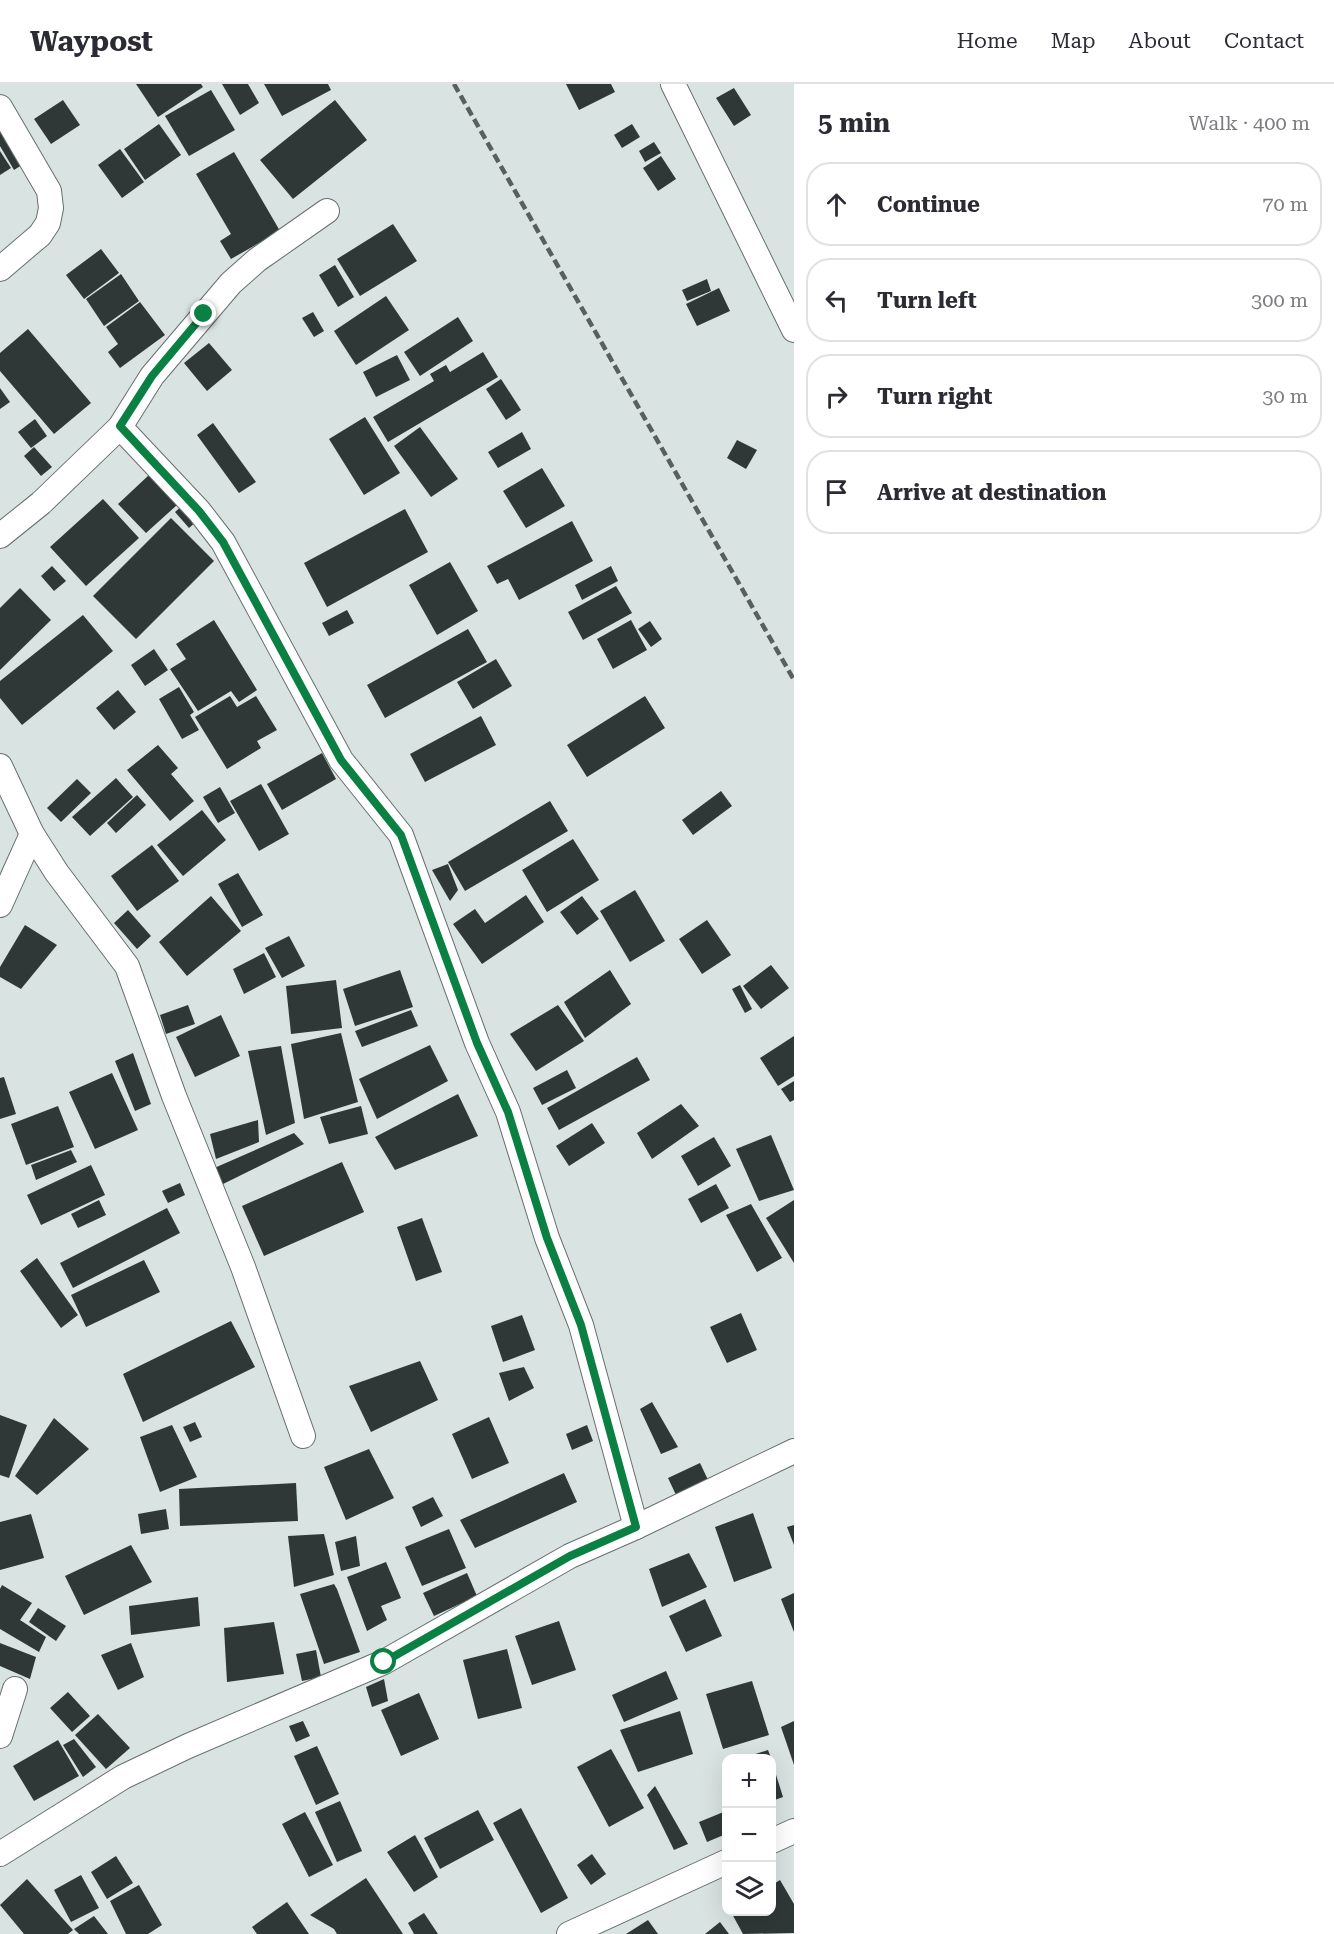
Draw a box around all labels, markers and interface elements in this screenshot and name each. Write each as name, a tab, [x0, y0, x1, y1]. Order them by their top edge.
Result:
text: Waypost	[30, 25, 153, 58]
text: Home	[957, 29, 1018, 53]
text: Map	[1051, 29, 1096, 53]
text: About	[1129, 29, 1191, 53]
text: Contact	[1224, 29, 1304, 53]
text: 5 min	[818, 108, 890, 138]
text: Walk · 400 m	[1189, 111, 1310, 135]
icon: ahead	[820, 188, 853, 221]
text: Continue	[877, 192, 980, 217]
text: 70 m	[1262, 192, 1308, 216]
icon: left	[820, 284, 853, 317]
text: Turn left	[877, 288, 977, 313]
text: 300 m	[1251, 288, 1308, 312]
route end	[190, 300, 216, 326]
icon: right	[820, 380, 853, 413]
text: Turn right	[877, 384, 992, 409]
text: 30 m	[1262, 384, 1308, 408]
icon: arrive	[820, 476, 853, 509]
text: Arrive at destination	[877, 480, 1106, 505]
route start	[370, 1648, 396, 1674]
map controls	[722, 1754, 776, 1916]
button: +	[722, 1754, 776, 1808]
button: −	[722, 1808, 776, 1862]
button: layers	[722, 1862, 776, 1916]

